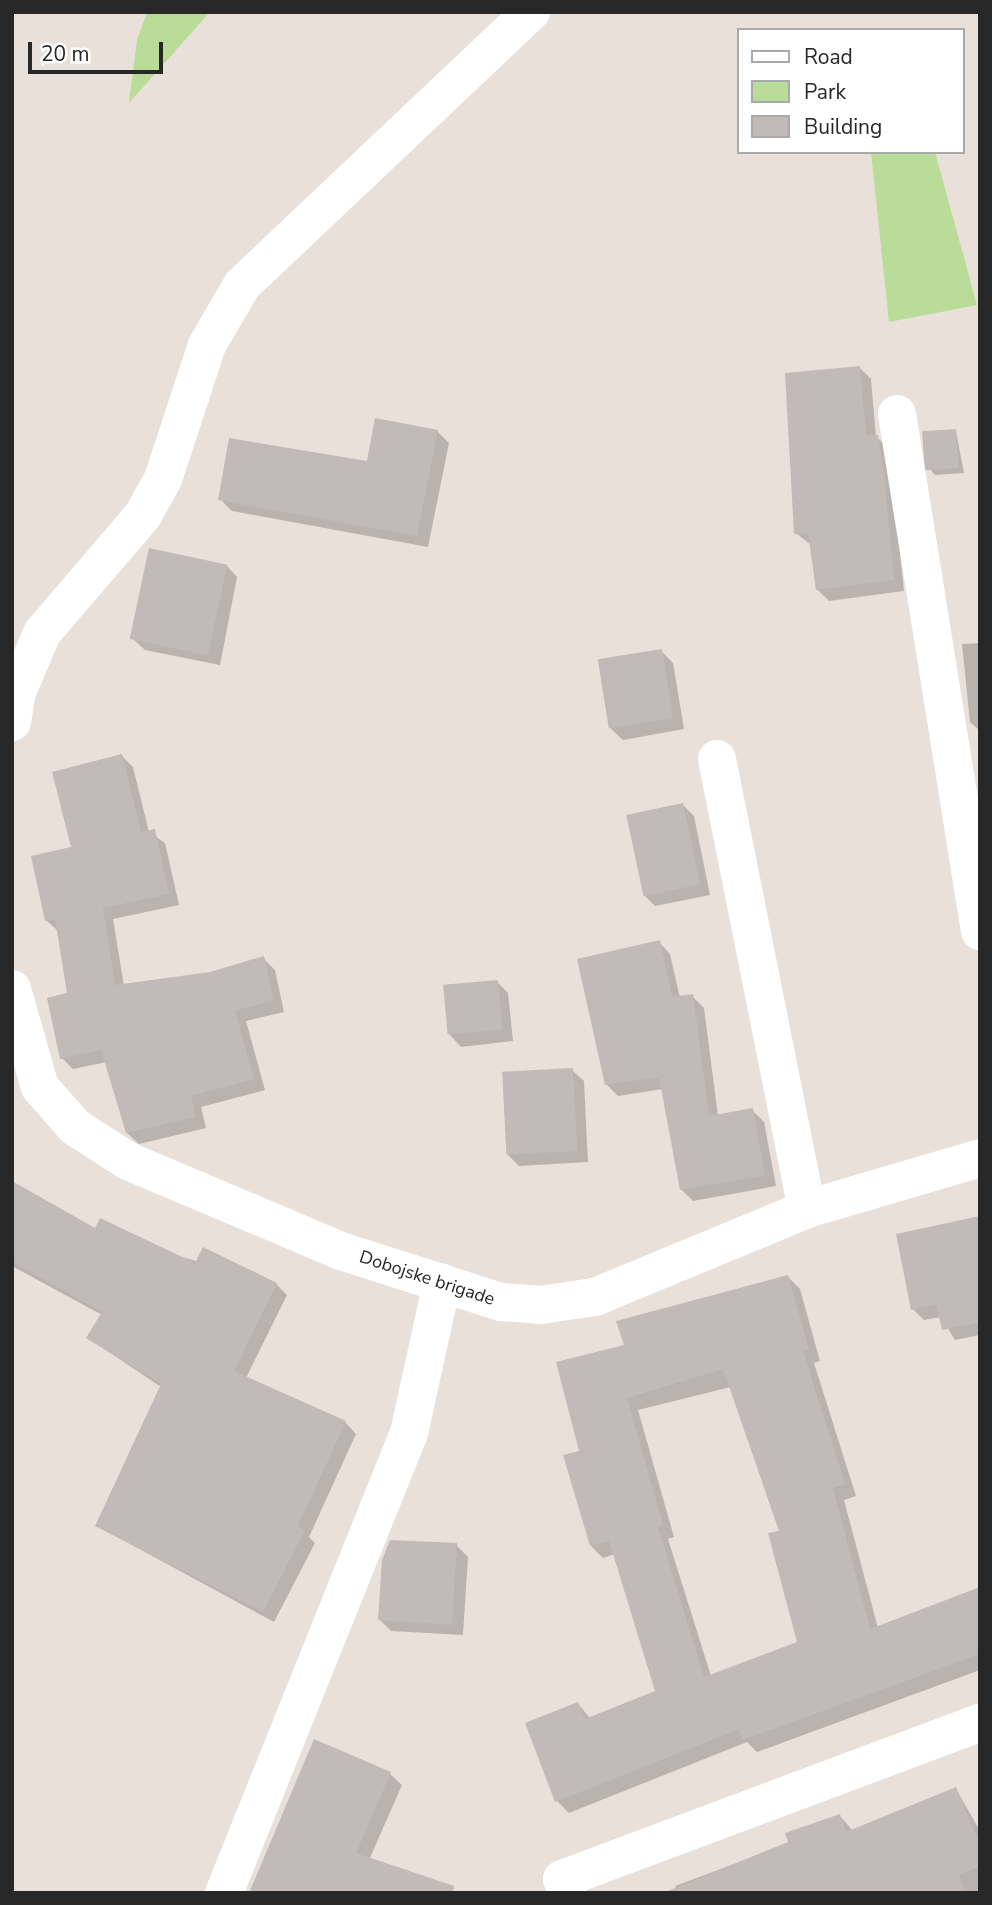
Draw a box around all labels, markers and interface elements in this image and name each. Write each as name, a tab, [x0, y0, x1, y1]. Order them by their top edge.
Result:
scale bar	[32, 28, 166, 72]
legend	[736, 28, 964, 154]
text: 20 m	[41, 40, 90, 68]
text: Road	[804, 43, 853, 71]
text: Park	[804, 78, 846, 106]
text: Building	[804, 113, 882, 141]
street label: Dobojske brigade	[357, 1246, 497, 1310]

